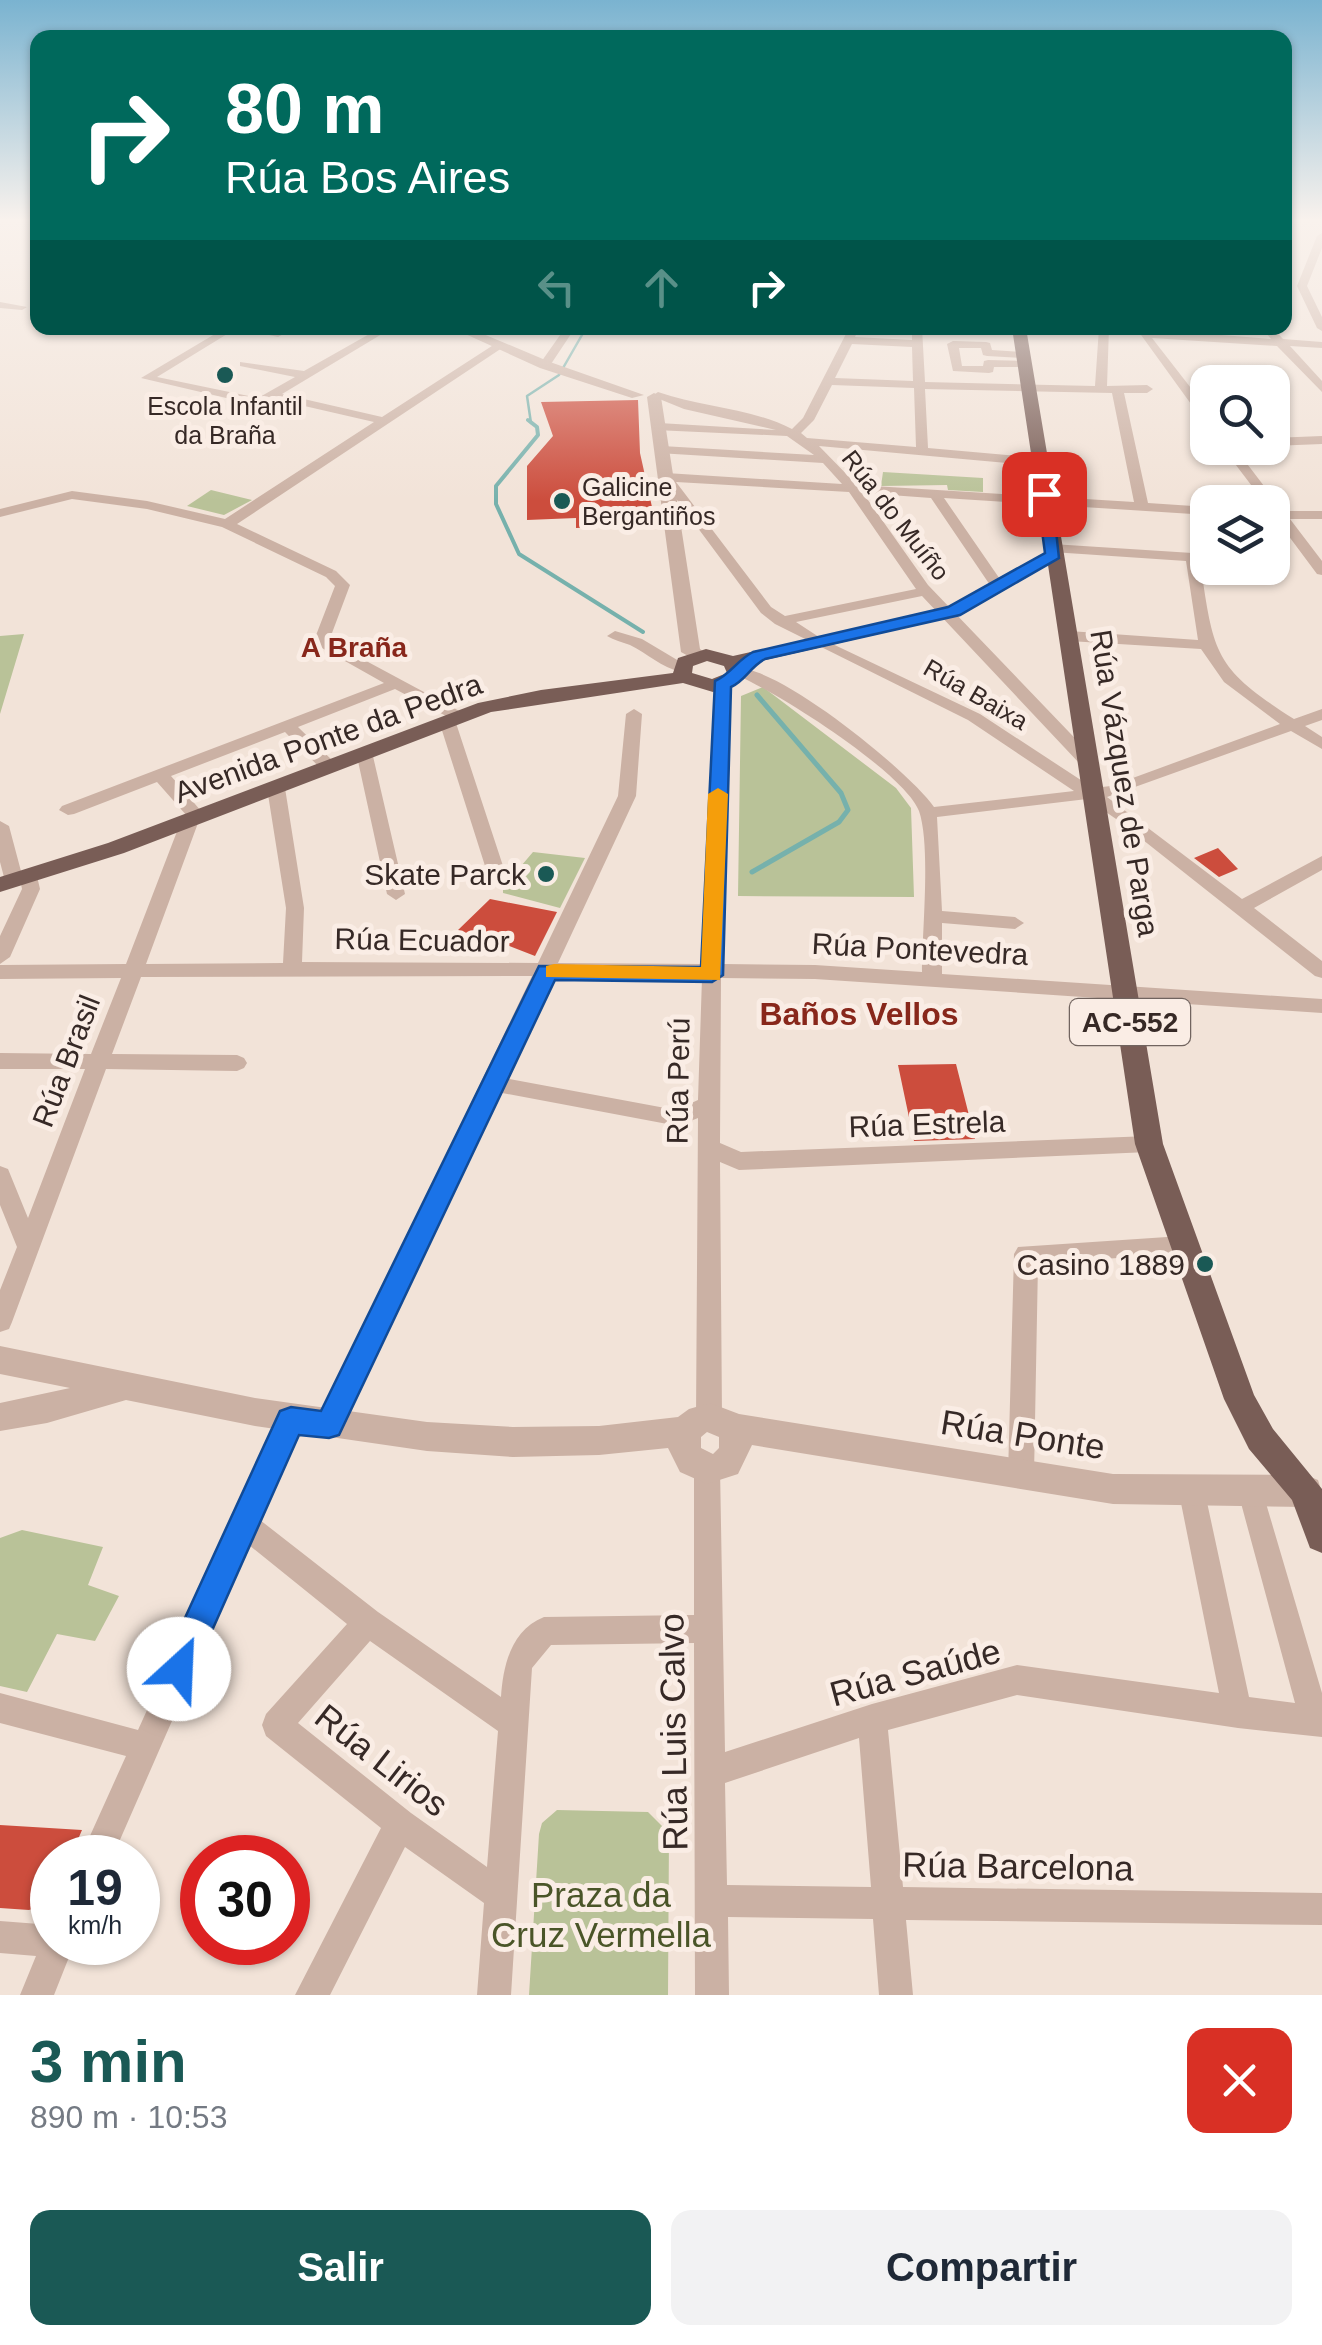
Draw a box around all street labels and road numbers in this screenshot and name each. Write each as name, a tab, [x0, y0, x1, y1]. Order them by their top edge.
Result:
street label: Rúa do Muíño	[837, 445, 955, 585]
street label: Rúa Vázquez de Parga	[1084, 627, 1166, 939]
street label: Rúa Baixa	[919, 653, 1033, 735]
street label: Avenida Ponte da Pedra	[170, 667, 486, 809]
street label: Rúa Ecuador	[334, 922, 510, 958]
street label: Rúa Pontevedra	[811, 927, 1029, 971]
street label: Rúa Brasil	[26, 990, 106, 1132]
road number: AC-552	[1070, 999, 1190, 1045]
street label: Rúa Perú	[660, 1017, 696, 1145]
street label: Rúa Estrela	[848, 1105, 1006, 1143]
street label: Rúa Ponte	[938, 1402, 1108, 1466]
street label: Rúa Luis Calvo	[651, 1613, 695, 1851]
street label: Rúa Saúde	[825, 1630, 1005, 1714]
street label: Rúa Lirios	[308, 1696, 456, 1824]
street label: Rúa Barcelona	[902, 1844, 1135, 1888]

